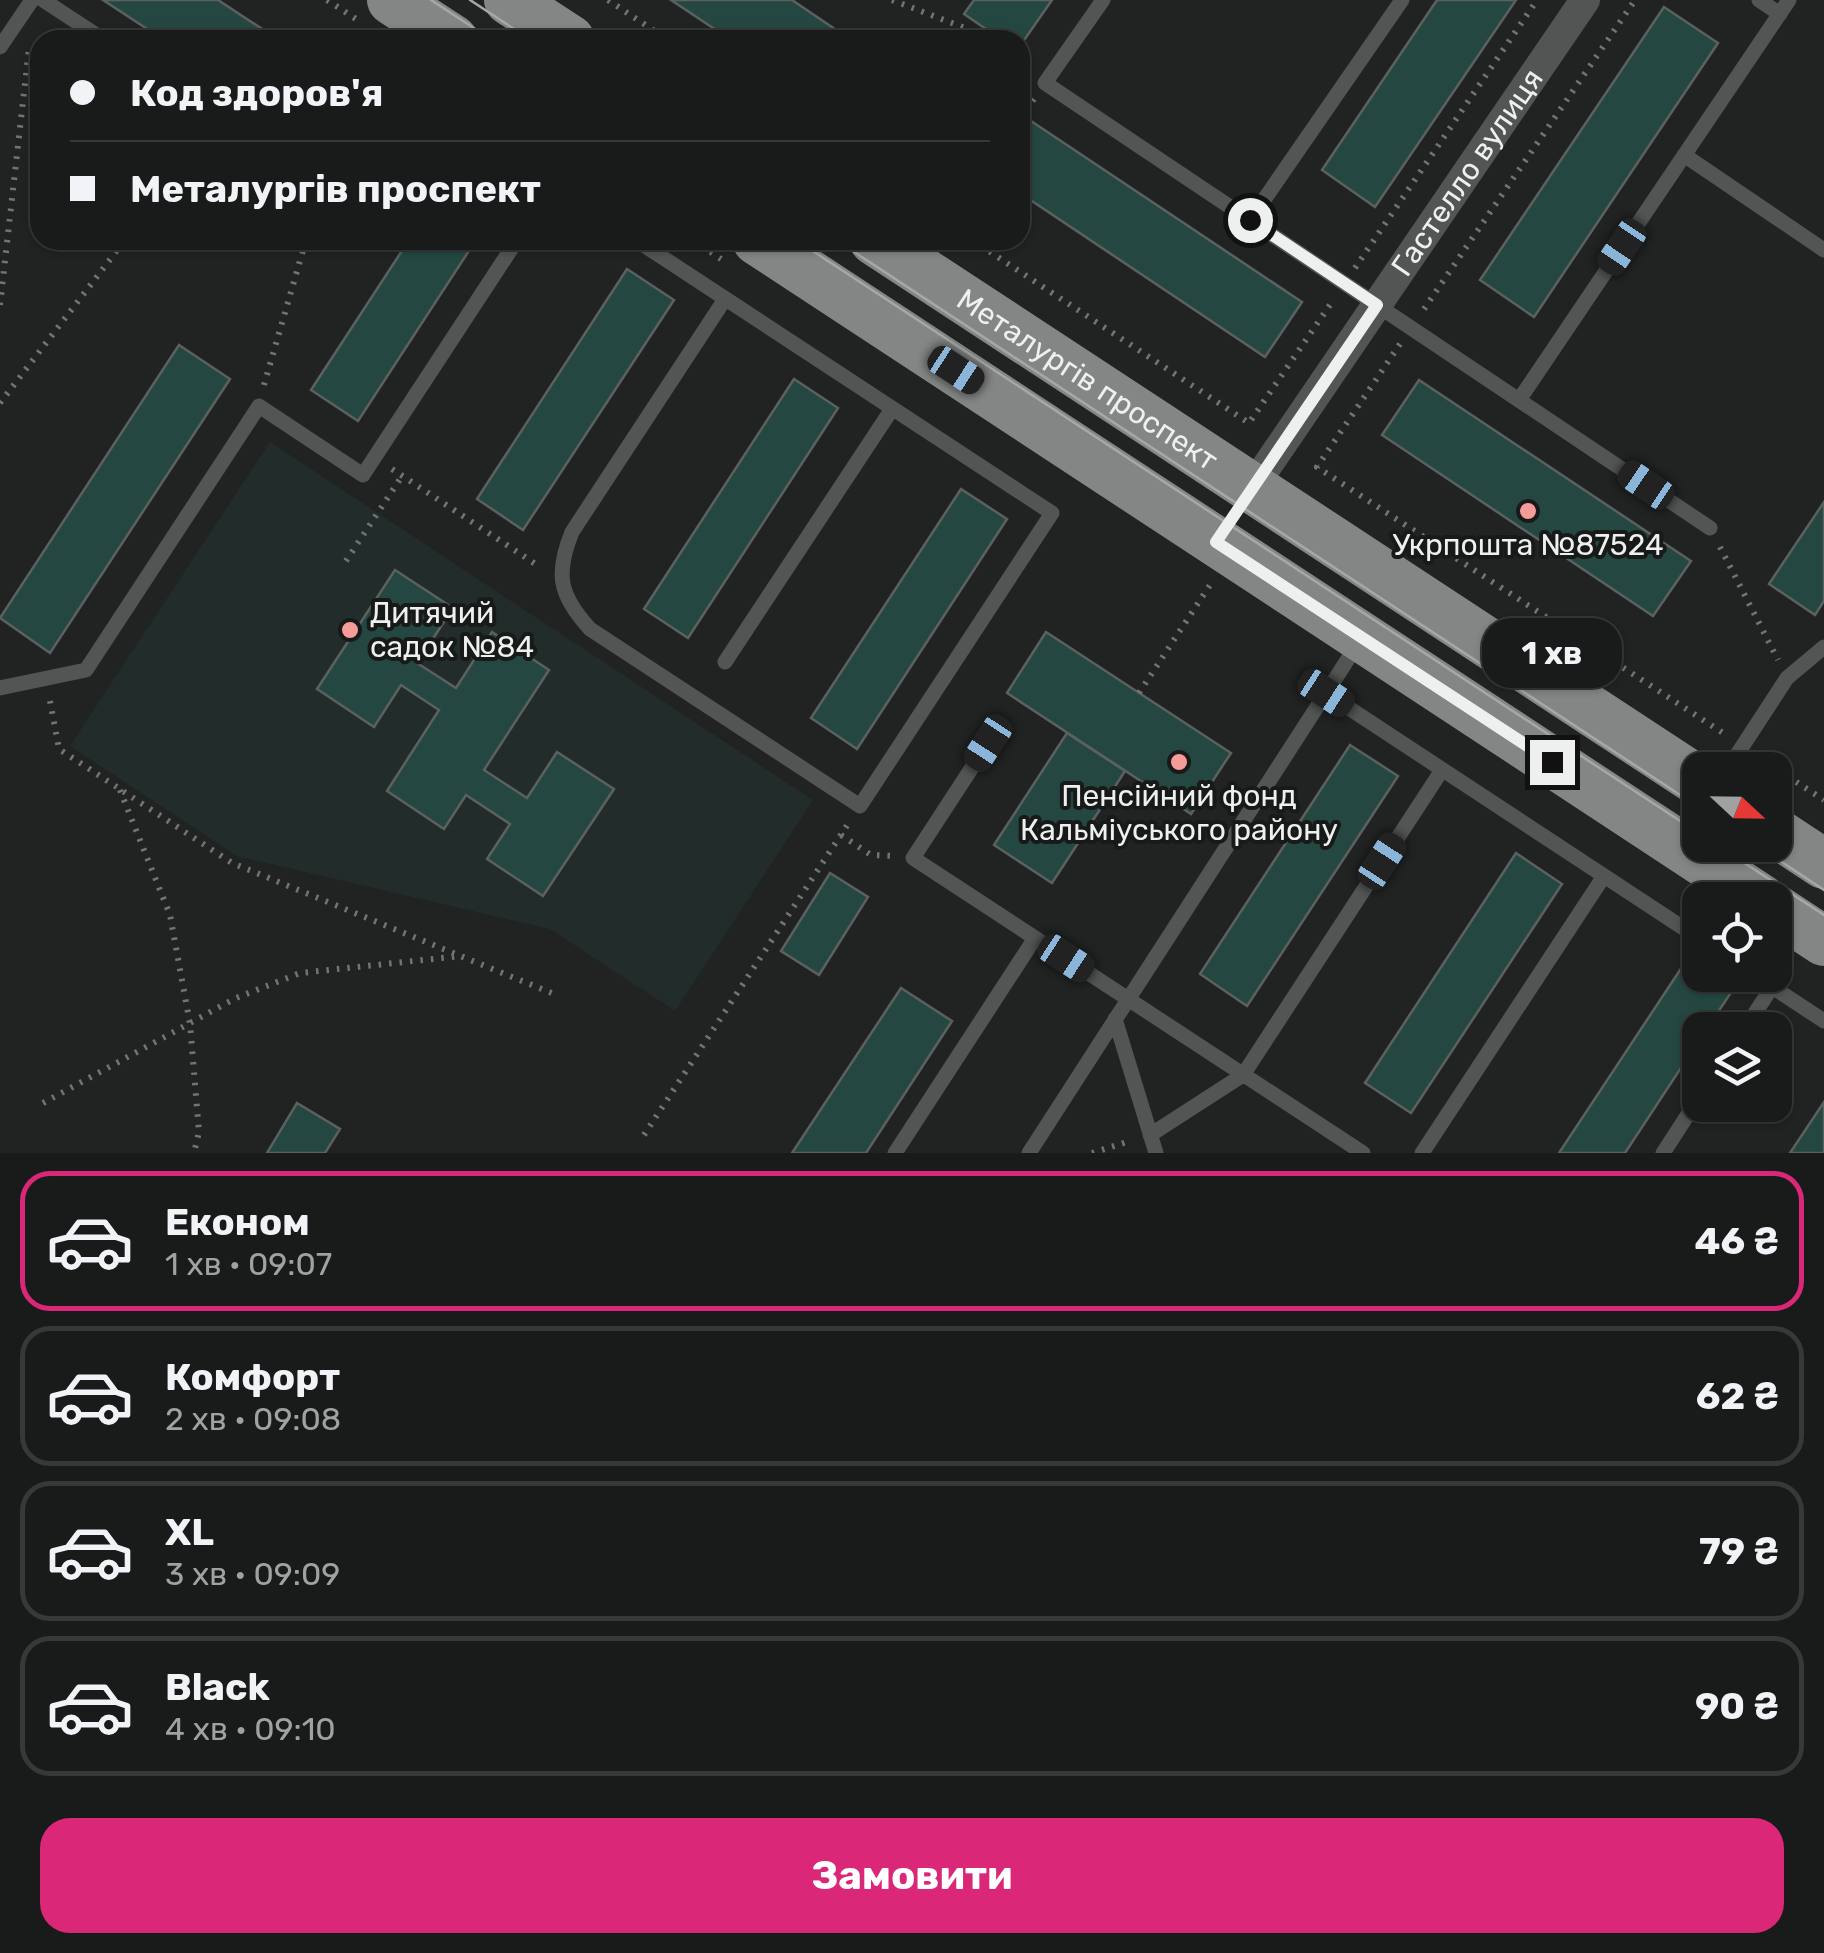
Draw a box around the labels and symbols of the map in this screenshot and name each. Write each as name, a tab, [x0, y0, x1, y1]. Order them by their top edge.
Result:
street label: Гастелло вулиця	[1384, 62, 1551, 283]
route start	[1228, 198, 1273, 243]
car	[1593, 214, 1651, 280]
street label: Металургів проспект	[950, 281, 1224, 478]
car	[923, 341, 989, 399]
car	[1613, 456, 1679, 514]
marker: Укрпошта №87524	[1517, 500, 1539, 522]
place label: Укрпошта №87524	[1392, 527, 1664, 563]
place label: Дитячий садок №84	[370, 595, 534, 665]
callout: 1 хв	[1482, 617, 1622, 687]
marker: Дитячий садок №84	[339, 619, 361, 641]
car	[1293, 664, 1359, 722]
car	[959, 710, 1017, 776]
route end	[1530, 740, 1575, 785]
marker: Пенсійний фонд Кальміуського району	[1168, 751, 1190, 773]
north arrow	[1682, 752, 1792, 862]
place label: Пенсійний фонд Кальміуського району	[1020, 778, 1338, 848]
car	[1353, 828, 1411, 894]
car	[1033, 929, 1099, 987]

